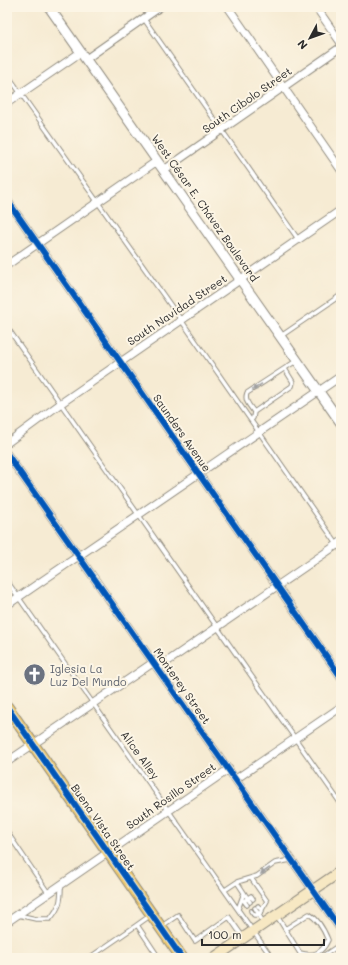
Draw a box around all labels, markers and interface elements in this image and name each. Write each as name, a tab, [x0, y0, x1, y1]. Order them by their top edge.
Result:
north arrow	[290, 18, 330, 58]
text: N	[294, 37, 310, 53]
street label: South Cibolo Street	[199, 63, 295, 136]
street label: West César E. Chávez Boulevard	[149, 131, 262, 284]
street label: South Navidad Street	[124, 271, 229, 348]
one-way arrow	[251, 383, 262, 391]
street label: Saunders Avenue	[150, 391, 215, 475]
street label: Monterey Street	[151, 645, 214, 727]
place label: Iglesia La Luz Del Mundo	[50, 661, 127, 689]
church icon: Iglesia La Luz Del Mundo	[22, 662, 48, 688]
street label: Alice Alley	[118, 728, 163, 782]
street label: South Rosillo Street	[123, 759, 219, 832]
street label: Buena Vista Street	[68, 781, 139, 873]
one-way arrow	[259, 867, 270, 875]
scale bar	[202, 921, 324, 947]
text: 100 m	[208, 926, 242, 942]

